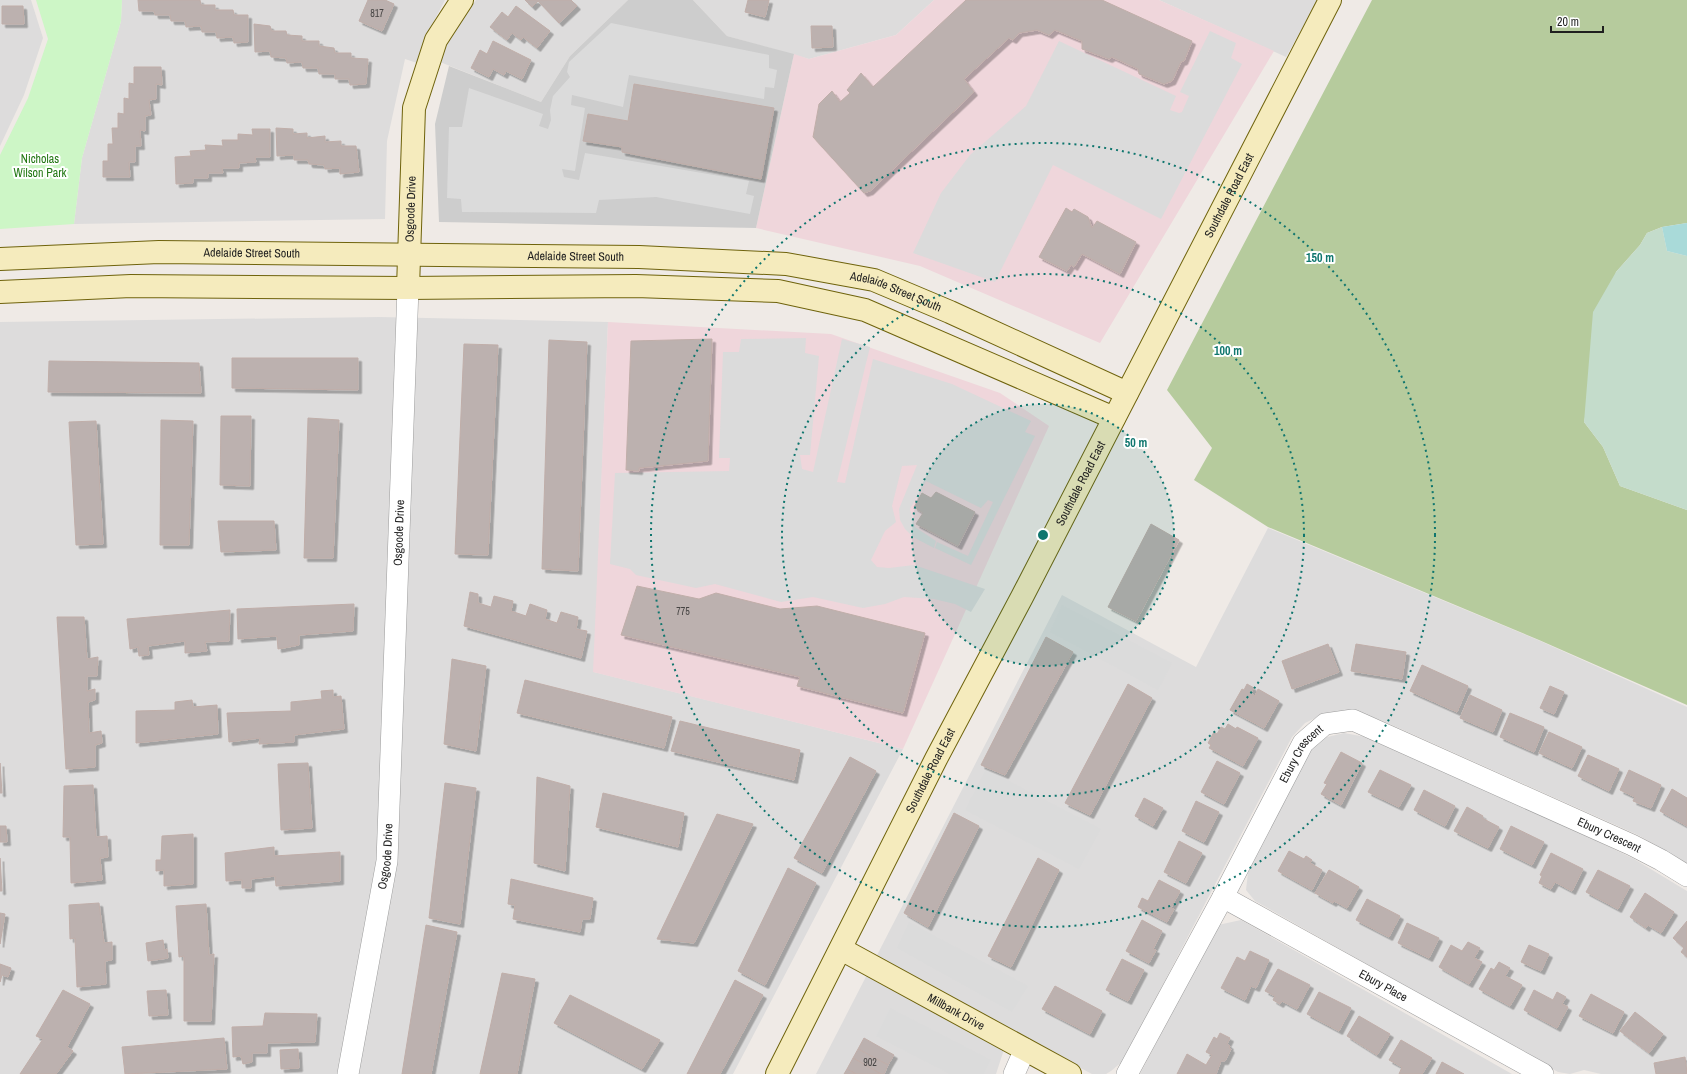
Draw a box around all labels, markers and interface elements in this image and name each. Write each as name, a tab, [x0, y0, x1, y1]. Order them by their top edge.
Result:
house number: 817	[370, 7, 384, 20]
scale bar	[1551, 8, 1603, 34]
text: 20 m	[1557, 14, 1579, 30]
street label: Southdale Road East	[1201, 150, 1258, 241]
park label: Nicholas Wilson Park	[13, 151, 67, 181]
street label: Osgoode Drive	[402, 176, 420, 242]
street label: Adelaide Street South	[202, 244, 300, 261]
street label: Adelaide Street South	[526, 248, 624, 265]
text: 150 m	[1306, 250, 1334, 266]
street label: Adelaide Street South	[848, 268, 944, 316]
text: 100 m	[1214, 343, 1242, 359]
text: 50 m	[1125, 435, 1147, 451]
street label: Southdale Road East	[1052, 438, 1109, 529]
street label: Osgoode Drive	[390, 499, 408, 566]
centre of rings	[1036, 528, 1050, 542]
house number: 775	[676, 605, 690, 618]
street label: Ebury Crescent	[1276, 721, 1327, 786]
street label: Southdale Road East	[902, 725, 959, 816]
street label: Ebury Crescent	[1575, 814, 1644, 856]
street label: Osgoode Drive	[374, 823, 396, 891]
street label: Ebury Place	[1356, 966, 1410, 1005]
street label: Millbank Drive	[925, 990, 987, 1034]
house number: 902	[863, 1056, 877, 1069]

